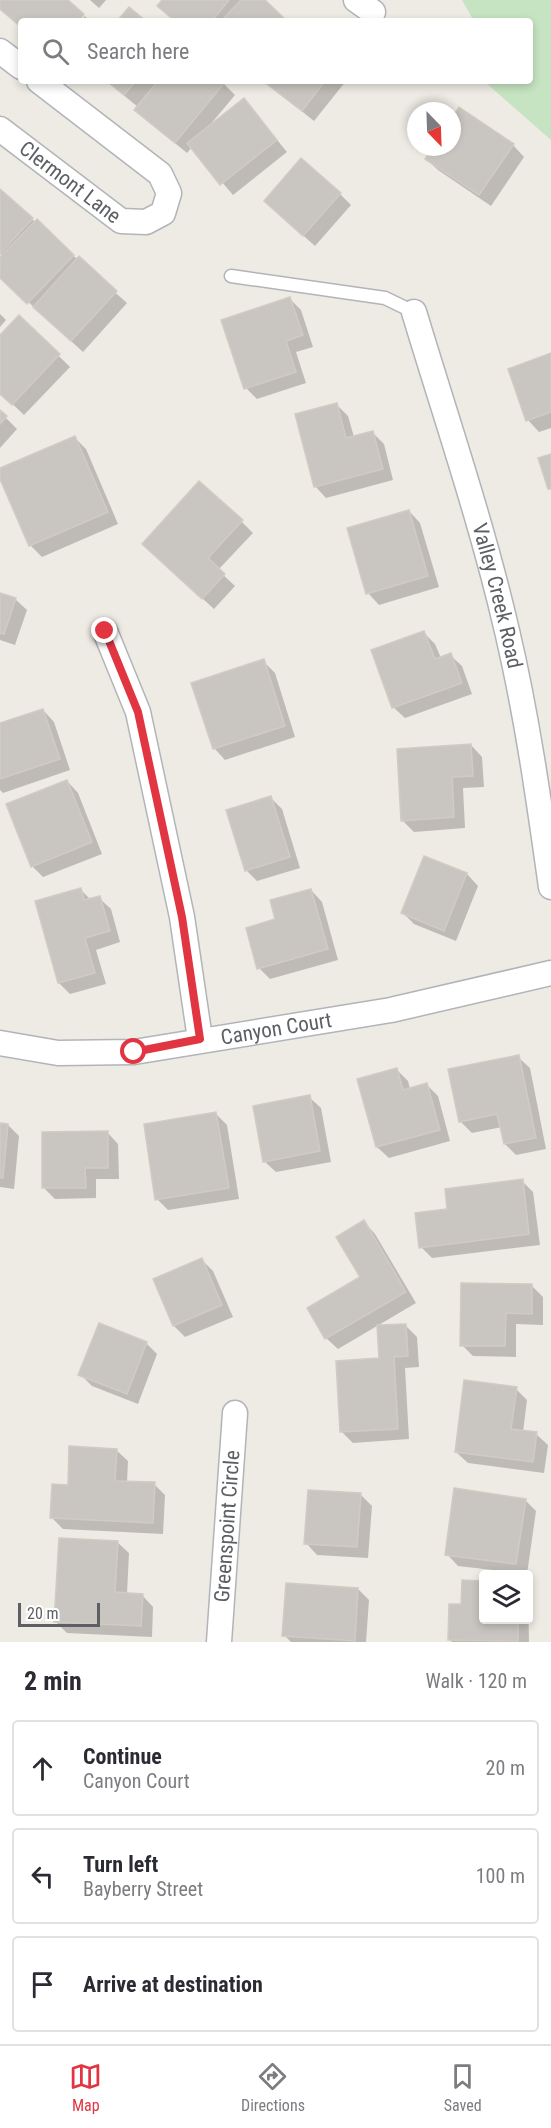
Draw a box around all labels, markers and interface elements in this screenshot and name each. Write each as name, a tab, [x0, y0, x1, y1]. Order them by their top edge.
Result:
search box	[18, 18, 533, 84]
icon: search	[39, 35, 72, 68]
text: Search here	[87, 39, 189, 64]
north arrow	[407, 102, 461, 156]
street label: Clermont Lane	[15, 136, 125, 228]
street label: Valley Creek Road	[467, 521, 527, 671]
route end	[91, 617, 117, 643]
street label: Canyon Court	[219, 1008, 333, 1050]
route start	[120, 1038, 146, 1064]
street label: Greenspoint Circle	[210, 1449, 244, 1603]
map controls	[479, 1570, 533, 1624]
button: layers	[479, 1570, 533, 1624]
scale bar	[18, 1600, 100, 1628]
text: 20 m	[27, 1604, 59, 1623]
text: 2 min	[24, 1666, 82, 1696]
text: Walk · 120 m	[426, 1669, 527, 1693]
text: Continue	[83, 1744, 162, 1769]
icon: ahead	[26, 1752, 59, 1785]
text: 20 m	[486, 1756, 525, 1780]
text: Canyon Court	[83, 1769, 190, 1793]
text: Turn left	[83, 1852, 158, 1877]
icon: left	[26, 1860, 59, 1893]
text: 100 m	[476, 1864, 525, 1888]
text: Bayberry Street	[83, 1877, 203, 1901]
icon: arrive	[26, 1968, 59, 2001]
text: Arrive at destination	[83, 1972, 263, 1997]
tab: Map	[69, 2060, 102, 2115]
tab: Directions	[241, 2060, 305, 2115]
tab: Saved	[444, 2060, 482, 2115]

